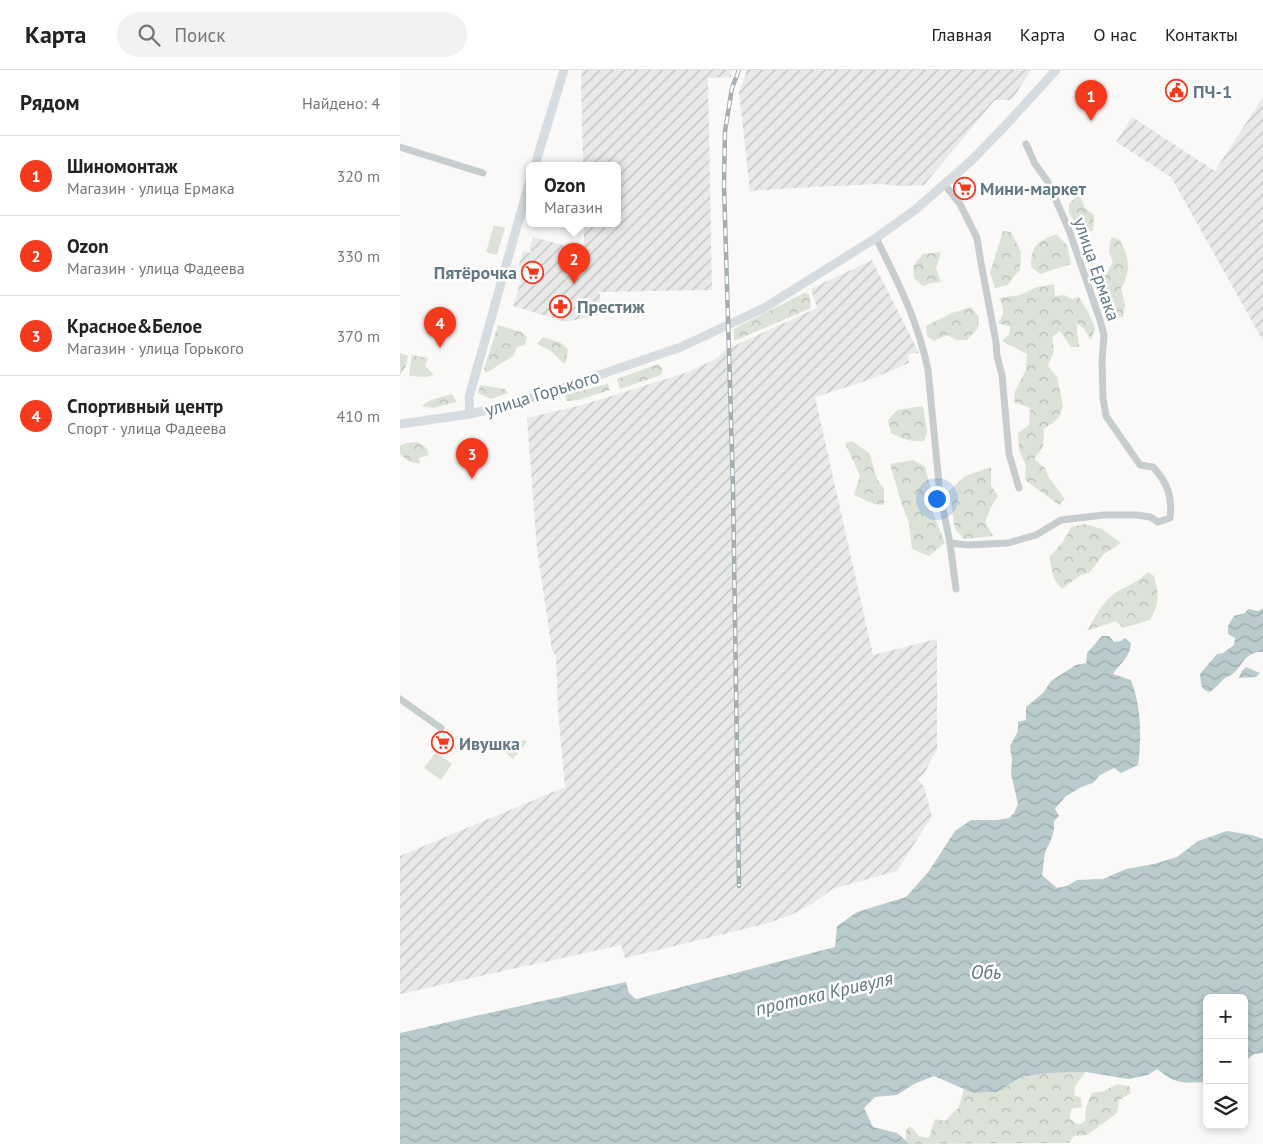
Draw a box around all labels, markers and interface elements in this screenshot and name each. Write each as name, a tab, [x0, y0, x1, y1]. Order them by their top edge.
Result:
search box	[117, 12, 467, 57]
text: Карта	[25, 19, 87, 50]
icon: search	[135, 21, 163, 49]
text: Поиск	[175, 23, 225, 47]
text: Главная	[931, 23, 992, 46]
text: Карта	[1020, 23, 1065, 46]
text: О нас	[1093, 23, 1137, 46]
text: Контакты	[1165, 23, 1238, 46]
public building icon: ПЧ-1	[1165, 79, 1189, 103]
pin: 1	[1075, 80, 1107, 121]
place label: ПЧ-1	[1193, 80, 1232, 103]
text: Рядом	[20, 89, 79, 116]
text: Найдено: 4	[302, 93, 380, 113]
text: Шиномонтаж	[67, 154, 178, 178]
popup	[526, 162, 621, 227]
text: 1	[31, 166, 41, 186]
text: 320 m	[337, 166, 380, 186]
text: Ozon	[544, 173, 586, 197]
supermarket icon: Мини-маркет	[952, 176, 976, 200]
place label: Мини-маркет	[980, 177, 1087, 200]
text: Магазин · улица Ермака	[67, 178, 235, 198]
text: Магазин	[544, 197, 603, 217]
street label: улица Ермака	[1069, 214, 1125, 324]
text: Ozon	[67, 234, 109, 258]
pin: 2	[558, 243, 590, 284]
text: 2	[31, 246, 41, 266]
text: 330 m	[337, 246, 380, 266]
text: Магазин · улица Фадеева	[67, 258, 245, 278]
supermarket icon: Пятёрочка	[521, 260, 545, 284]
place label: Пятёрочка	[434, 261, 517, 284]
pharmacy icon: Престиж	[549, 294, 573, 318]
place label: Престиж	[577, 295, 645, 318]
pin: 4	[424, 307, 456, 348]
text: Красное&Белое	[67, 314, 202, 338]
text: 3	[31, 326, 41, 346]
text: 370 m	[337, 326, 380, 346]
text: Магазин · улица Горького	[67, 338, 244, 358]
street label: улица Горького	[482, 365, 602, 421]
text: Спортивный центр	[67, 394, 223, 418]
text: 4	[31, 406, 41, 426]
text: 410 m	[337, 406, 380, 426]
text: Спорт · улица Фадеева	[67, 418, 226, 438]
pin: 3	[456, 438, 488, 479]
your location	[924, 486, 950, 512]
supermarket icon: Ивушка	[431, 731, 455, 755]
place label: Ивушка	[459, 732, 520, 755]
water label: Обь	[971, 960, 1001, 984]
water label: протока Кривуля	[753, 965, 895, 1020]
map controls	[1203, 994, 1248, 1129]
button: +	[1203, 994, 1248, 1039]
button: −	[1203, 1039, 1248, 1084]
button: layers	[1203, 1084, 1248, 1129]

